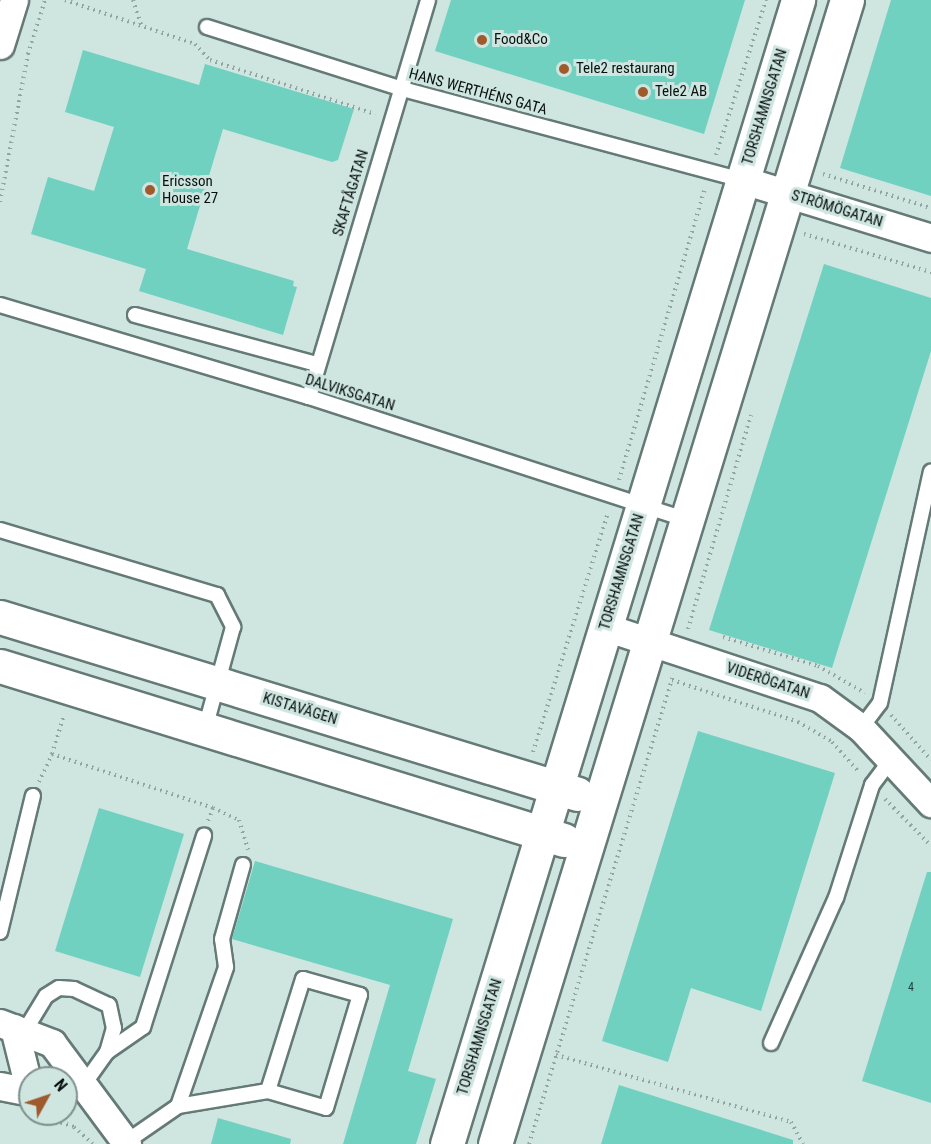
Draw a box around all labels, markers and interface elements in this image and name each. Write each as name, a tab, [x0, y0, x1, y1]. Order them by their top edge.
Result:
place label: Food&Co	[494, 31, 548, 49]
marker: Food&Co	[475, 33, 489, 47]
street label: TORSHAMNSGATAN	[739, 47, 791, 167]
place label: Tele2 restaurang	[576, 60, 675, 78]
marker: Tele2 restaurang	[557, 62, 571, 76]
street label: HANS WERTHÉNS GATA	[407, 65, 549, 119]
place label: Tele2 AB	[655, 83, 707, 101]
marker: Tele2 AB	[636, 85, 650, 99]
street label: SKAFTÅGATAN	[329, 148, 373, 238]
place label: Ericsson House 27	[162, 172, 218, 207]
marker: Ericsson House 27	[143, 183, 157, 197]
street label: STRÖMÖGATAN	[789, 187, 885, 231]
street label: DALVIKSGATAN	[303, 371, 397, 415]
street label: TORSHAMNSGATAN	[596, 512, 648, 632]
street label: VIDERÖGATAN	[724, 659, 812, 703]
street label: KISTAVÄGEN	[261, 689, 339, 729]
street label: TORSHAMNSGATAN	[454, 977, 506, 1097]
house number: 4	[908, 981, 914, 995]
north arrow	[18, 1066, 78, 1126]
text: N	[50, 1076, 71, 1095]

